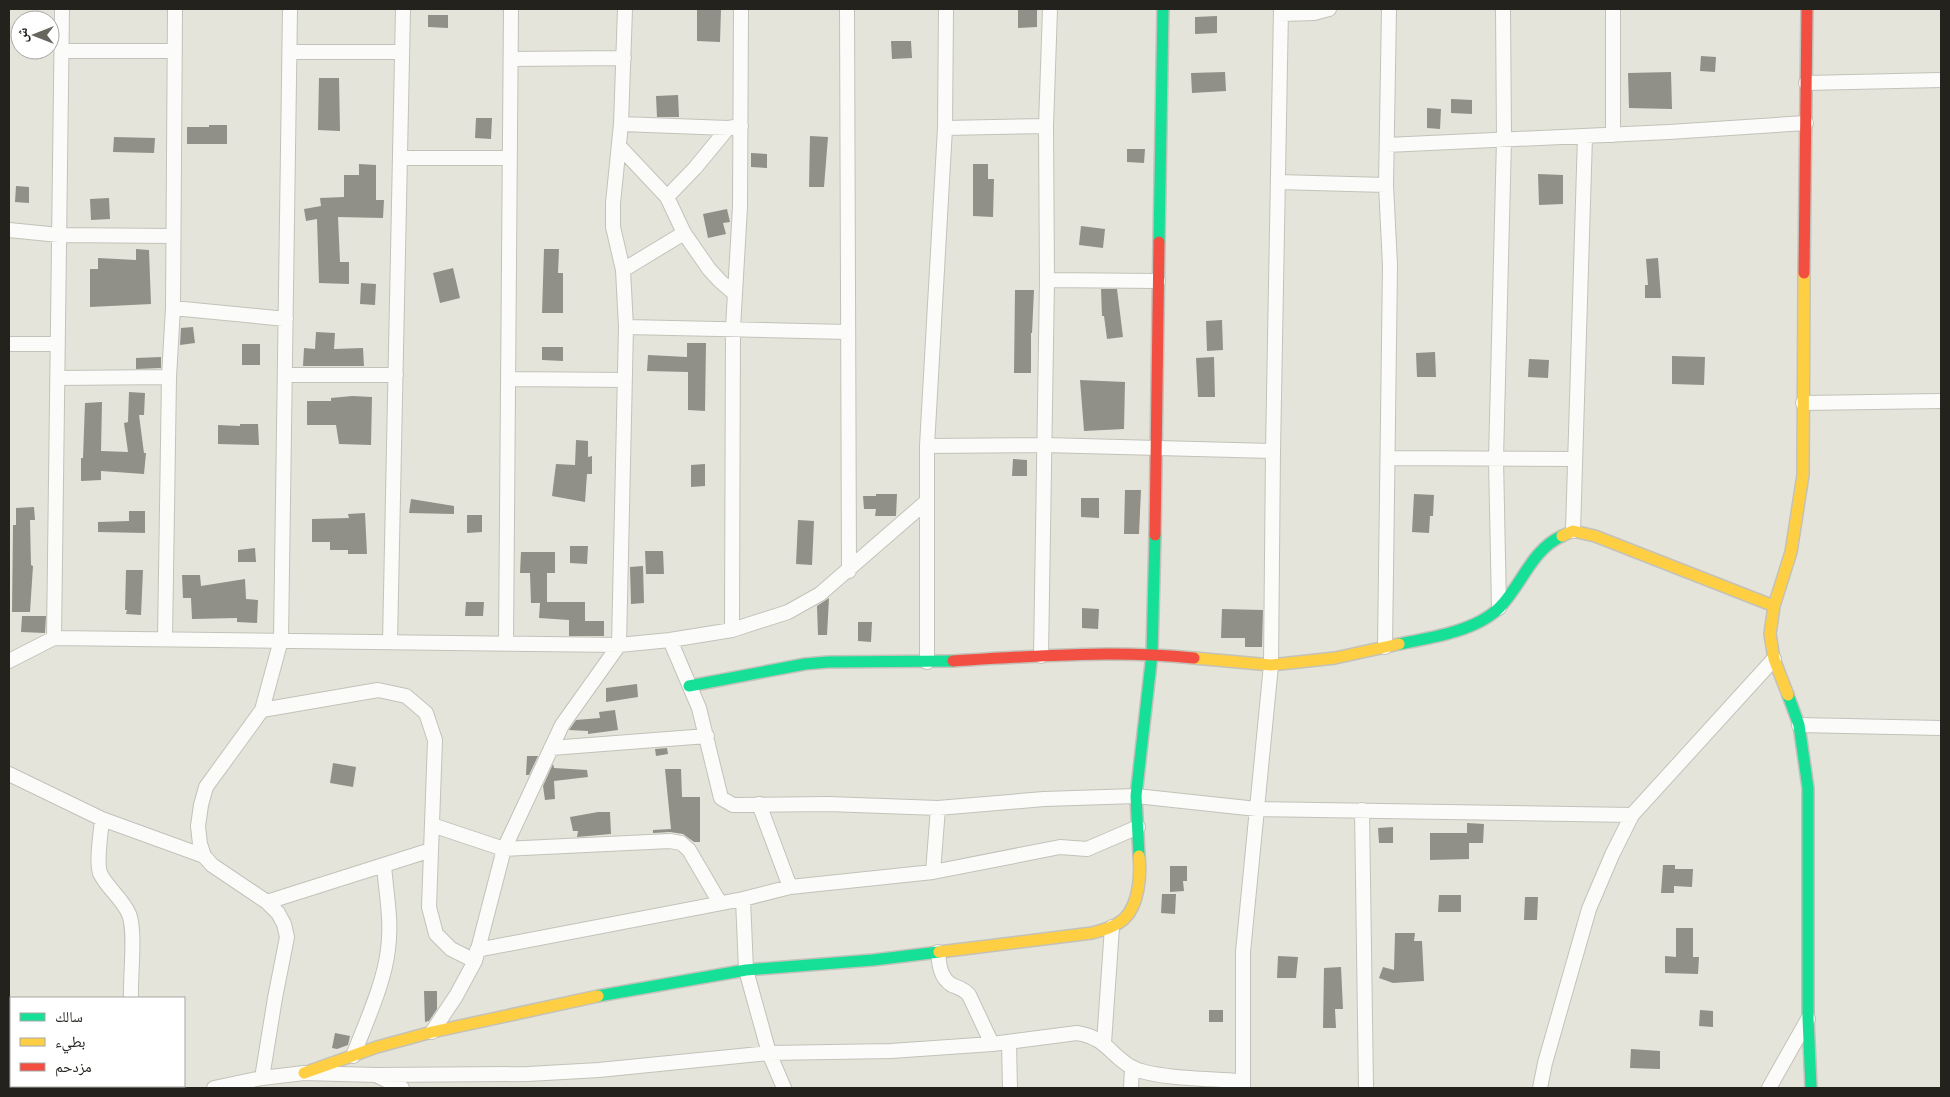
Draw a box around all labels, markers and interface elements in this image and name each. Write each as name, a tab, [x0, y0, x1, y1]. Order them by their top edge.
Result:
north arrow	[10, 10, 60, 60]
text: ش	[13, 27, 31, 42]
legend	[10, 997, 185, 1087]
text: سالك	[55, 1007, 83, 1026]
text: بطيء	[55, 1032, 85, 1054]
text: مزدحم	[55, 1057, 92, 1077]

